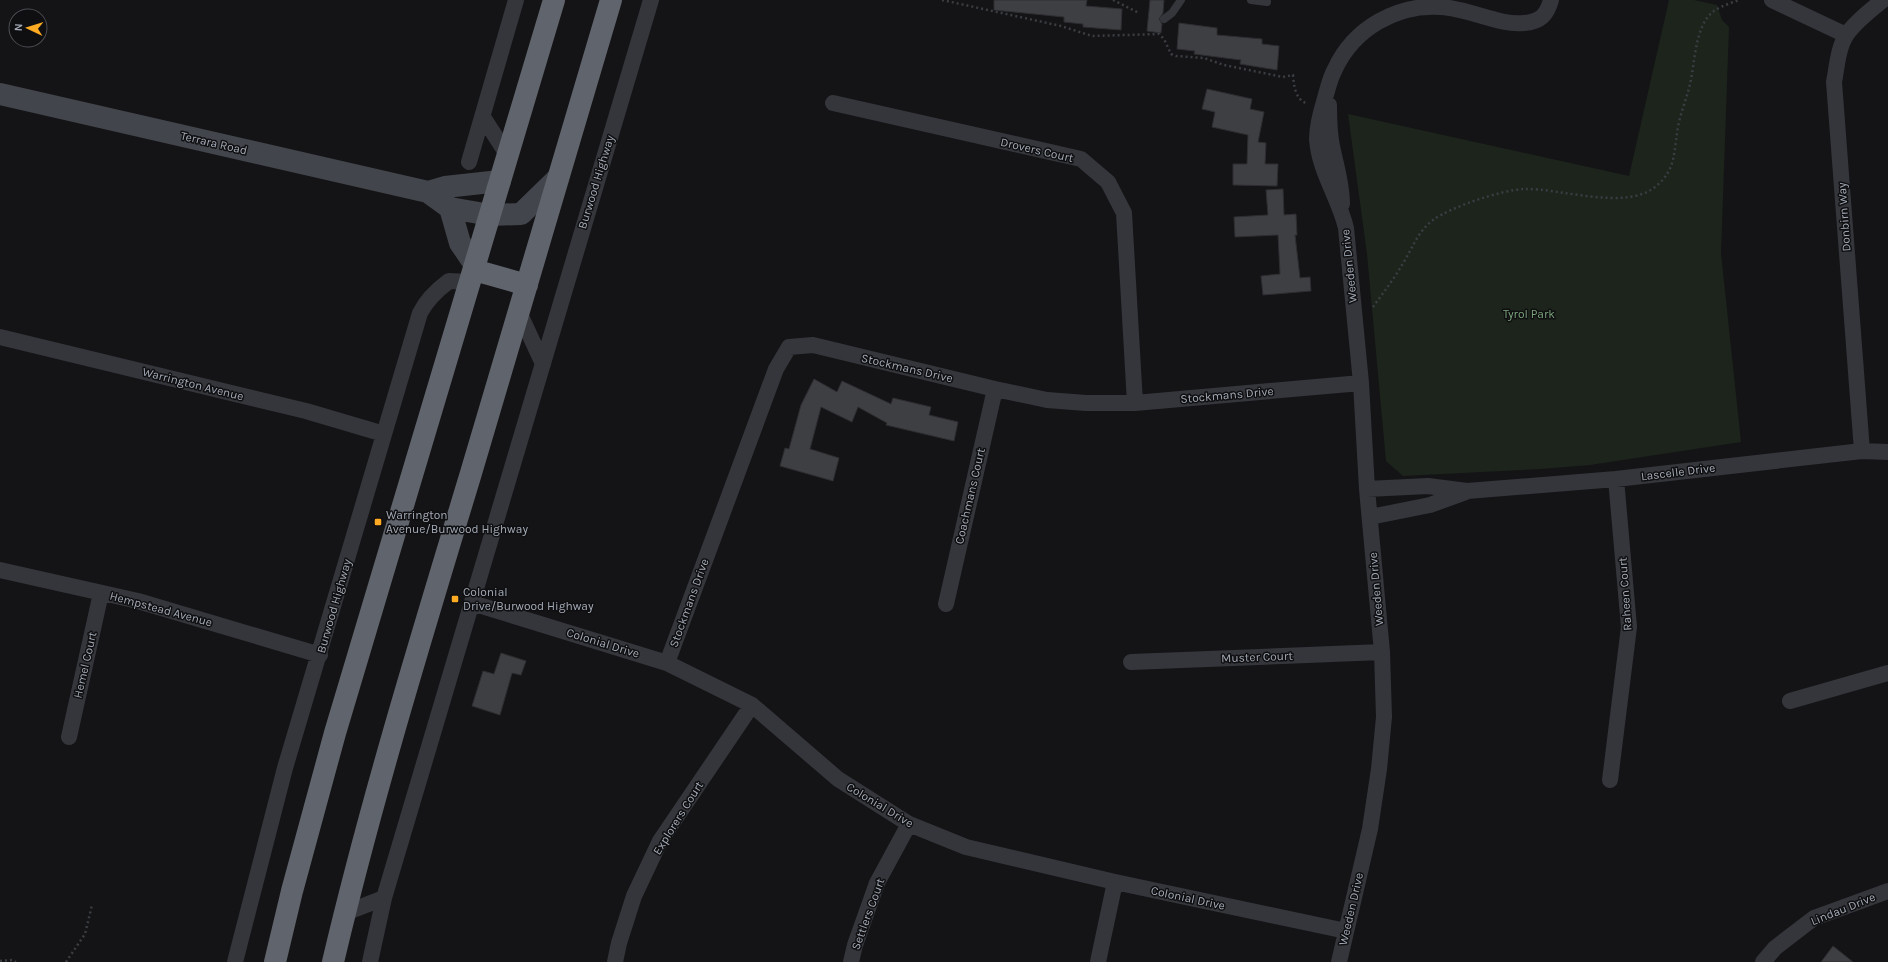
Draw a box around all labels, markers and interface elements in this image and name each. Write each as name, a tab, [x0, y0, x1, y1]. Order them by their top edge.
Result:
north arrow	[8, 8, 48, 48]
text: N	[12, 23, 25, 32]
street label: Terrara Road	[179, 129, 249, 157]
street label: Burwood Highway	[575, 133, 617, 231]
street label: Drovers Court	[999, 135, 1075, 165]
street label: Donbirn Way	[1835, 181, 1853, 252]
street label: Weeden Drive	[1338, 228, 1360, 304]
park label: Tyrol Park	[1503, 307, 1555, 321]
street label: Stockmans Drive	[860, 351, 954, 385]
street label: Warrington Avenue	[141, 365, 245, 403]
street label: Stockmans Drive	[1180, 384, 1274, 406]
street label: Coachmans Court	[952, 446, 988, 545]
street label: Lascelle Drive	[1640, 461, 1716, 483]
place label: Warrington Avenue/Burwood Highway	[386, 508, 528, 536]
marker: Warrington Avenue/Burwood Highway	[373, 517, 383, 527]
street label: Weeden Drive	[1366, 551, 1386, 627]
street label: Raheen Court	[1615, 556, 1635, 631]
street label: Burwood Highway	[314, 557, 354, 655]
street label: Stockmans Drive	[666, 557, 712, 649]
place label: Colonial Drive/Burwood Highway	[463, 585, 594, 613]
street label: Hempstead Avenue	[108, 589, 214, 629]
marker: Colonial Drive/Burwood Highway	[450, 594, 460, 604]
street label: Colonial Drive	[565, 625, 641, 661]
street label: Hemel Court	[71, 630, 100, 700]
street label: Muster Court	[1221, 649, 1294, 665]
street label: Explorers Court	[650, 778, 706, 857]
street label: Colonial Drive	[844, 780, 916, 830]
street label: Weeden Drive	[1336, 871, 1366, 947]
street label: Settlers Court	[849, 876, 888, 952]
street label: Colonial Drive	[1150, 883, 1226, 913]
street label: Lindau Drive	[1809, 890, 1877, 928]

